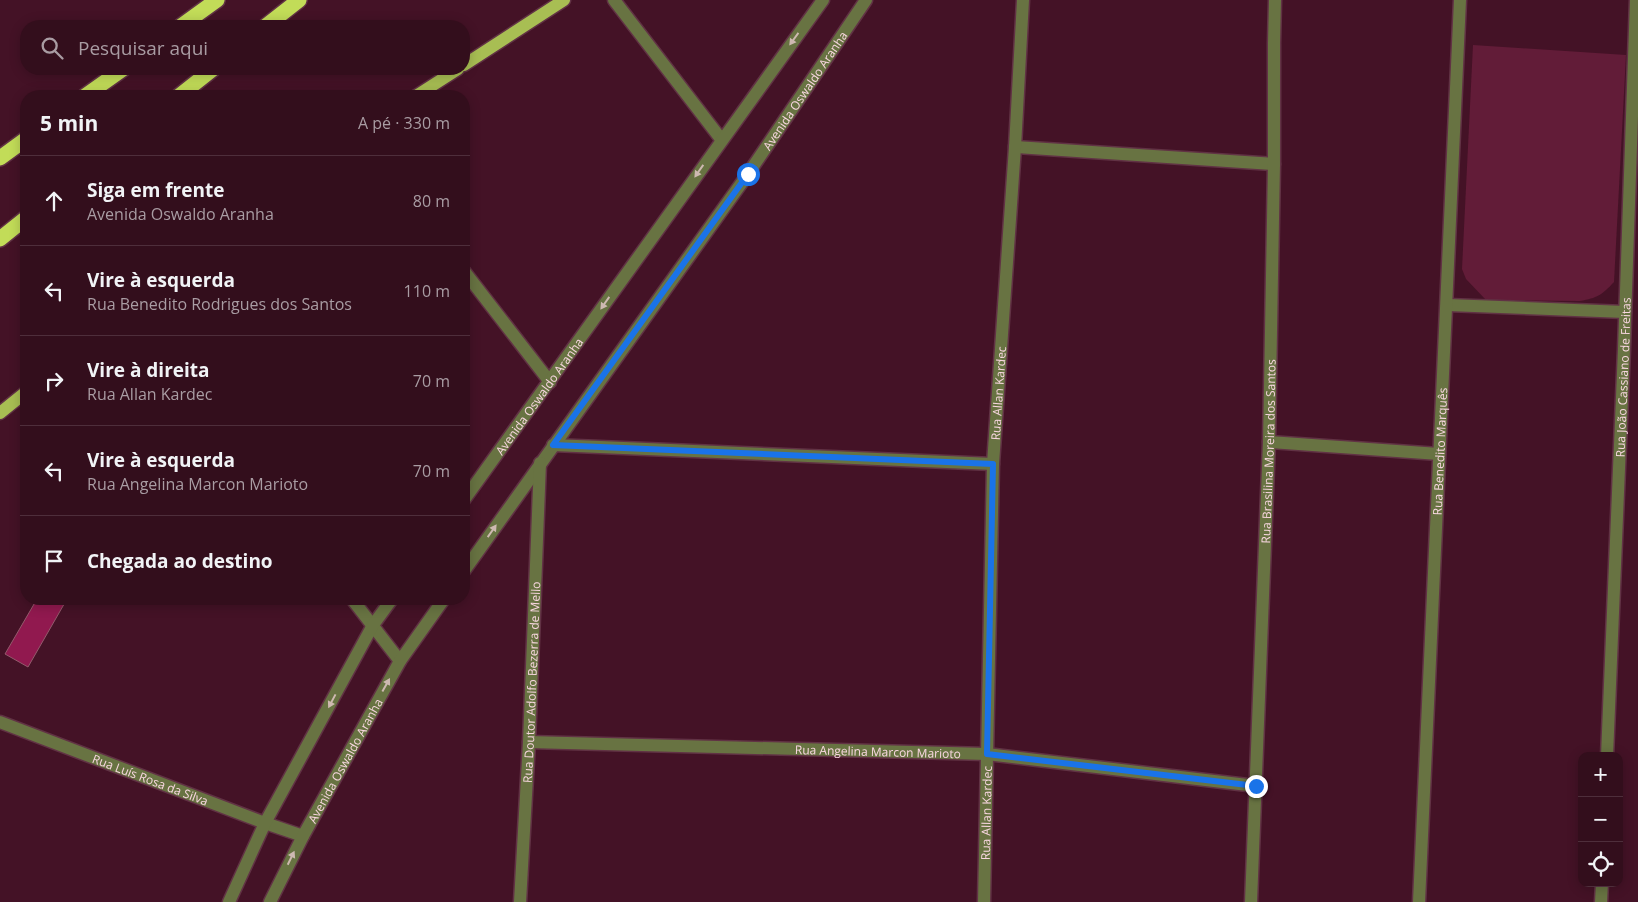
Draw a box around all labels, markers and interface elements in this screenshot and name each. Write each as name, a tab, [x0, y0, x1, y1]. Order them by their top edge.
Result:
search box	[20, 20, 470, 75]
street label: Avenida Oswaldo Aranha	[758, 28, 851, 153]
one-way arrow	[789, 32, 800, 45]
icon: search	[38, 34, 66, 62]
text: Pesquisar aqui	[78, 35, 208, 61]
text: 5 min	[40, 109, 98, 137]
text: A pé · 330 m	[358, 112, 450, 134]
route start	[737, 163, 760, 186]
one-way arrow	[694, 164, 704, 178]
text: Siga em frente	[87, 177, 224, 203]
icon: ahead	[40, 187, 68, 215]
text: 80 m	[413, 190, 450, 212]
text: Avenida Oswaldo Aranha	[87, 203, 274, 225]
text: Vire à esquerda	[87, 267, 235, 293]
icon: left	[40, 277, 68, 305]
text: 110 m	[404, 280, 450, 302]
text: Rua Benedito Rodrigues dos Santos	[87, 293, 352, 315]
one-way arrow	[600, 297, 610, 310]
street label: Rua João Cassiano de Freitas	[1611, 297, 1634, 458]
street label: Avenida Oswaldo Aranha	[491, 334, 587, 458]
street label: Rua Allan Kardec	[986, 345, 1010, 441]
text: Vire à direita	[87, 357, 210, 383]
street label: Rua Brasilina Moreira dos Santos	[1257, 359, 1279, 544]
icon: right	[40, 367, 68, 395]
text: 70 m	[413, 370, 450, 392]
text: Rua Allan Kardec	[87, 383, 212, 405]
street label: Rua Benedito Marquês	[1428, 387, 1451, 516]
text: Vire à esquerda	[87, 447, 235, 473]
icon: left	[40, 457, 68, 485]
text: 70 m	[413, 460, 450, 482]
text: Rua Angelina Marcon Marioto	[87, 473, 308, 495]
one-way arrow	[487, 524, 497, 538]
icon: arrive	[40, 547, 68, 575]
text: Chegada ao destino	[87, 548, 273, 574]
street label: Rua Doutor Adolfo Bezerra de Mello	[518, 581, 544, 783]
one-way arrow	[382, 679, 391, 692]
one-way arrow	[328, 694, 336, 708]
street label: Avenida Oswaldo Aranha	[303, 695, 386, 826]
street label: Rua Angelina Marcon Marioto	[795, 740, 961, 762]
street label: Rua Luís Rosa da Silva	[90, 750, 211, 809]
map controls	[1578, 752, 1623, 887]
button: +	[1578, 752, 1623, 797]
street label: Rua Allan Kardec	[976, 766, 995, 860]
route end	[1245, 775, 1268, 798]
button: −	[1578, 797, 1623, 842]
button: locate	[1578, 842, 1623, 887]
one-way arrow	[287, 851, 296, 866]

